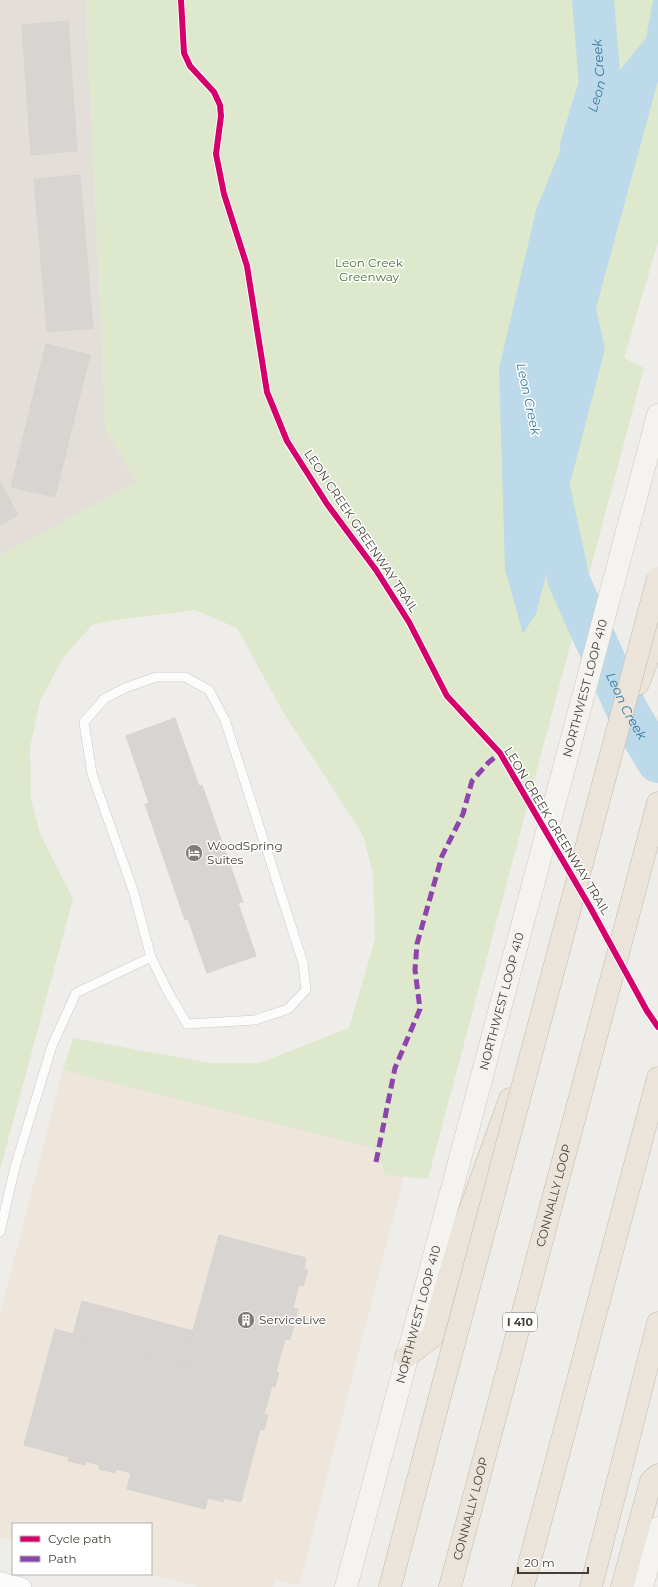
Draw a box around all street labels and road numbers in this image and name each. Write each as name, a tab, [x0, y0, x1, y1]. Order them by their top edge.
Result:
street label: LEON CREEK GREENWAY TRAIL	[301, 446, 422, 615]
street label: NORTHWEST LOOP 410	[559, 618, 610, 759]
street label: LEON CREEK GREENWAY TRAIL	[501, 744, 614, 917]
street label: NORTHWEST LOOP 410	[476, 931, 527, 1072]
street label: CONNALLY LOOP	[533, 1142, 574, 1249]
street label: NORTHWEST LOOP 410	[393, 1244, 444, 1385]
road number: I 410	[503, 1313, 537, 1331]
street label: CONNALLY LOOP	[449, 1455, 491, 1562]

